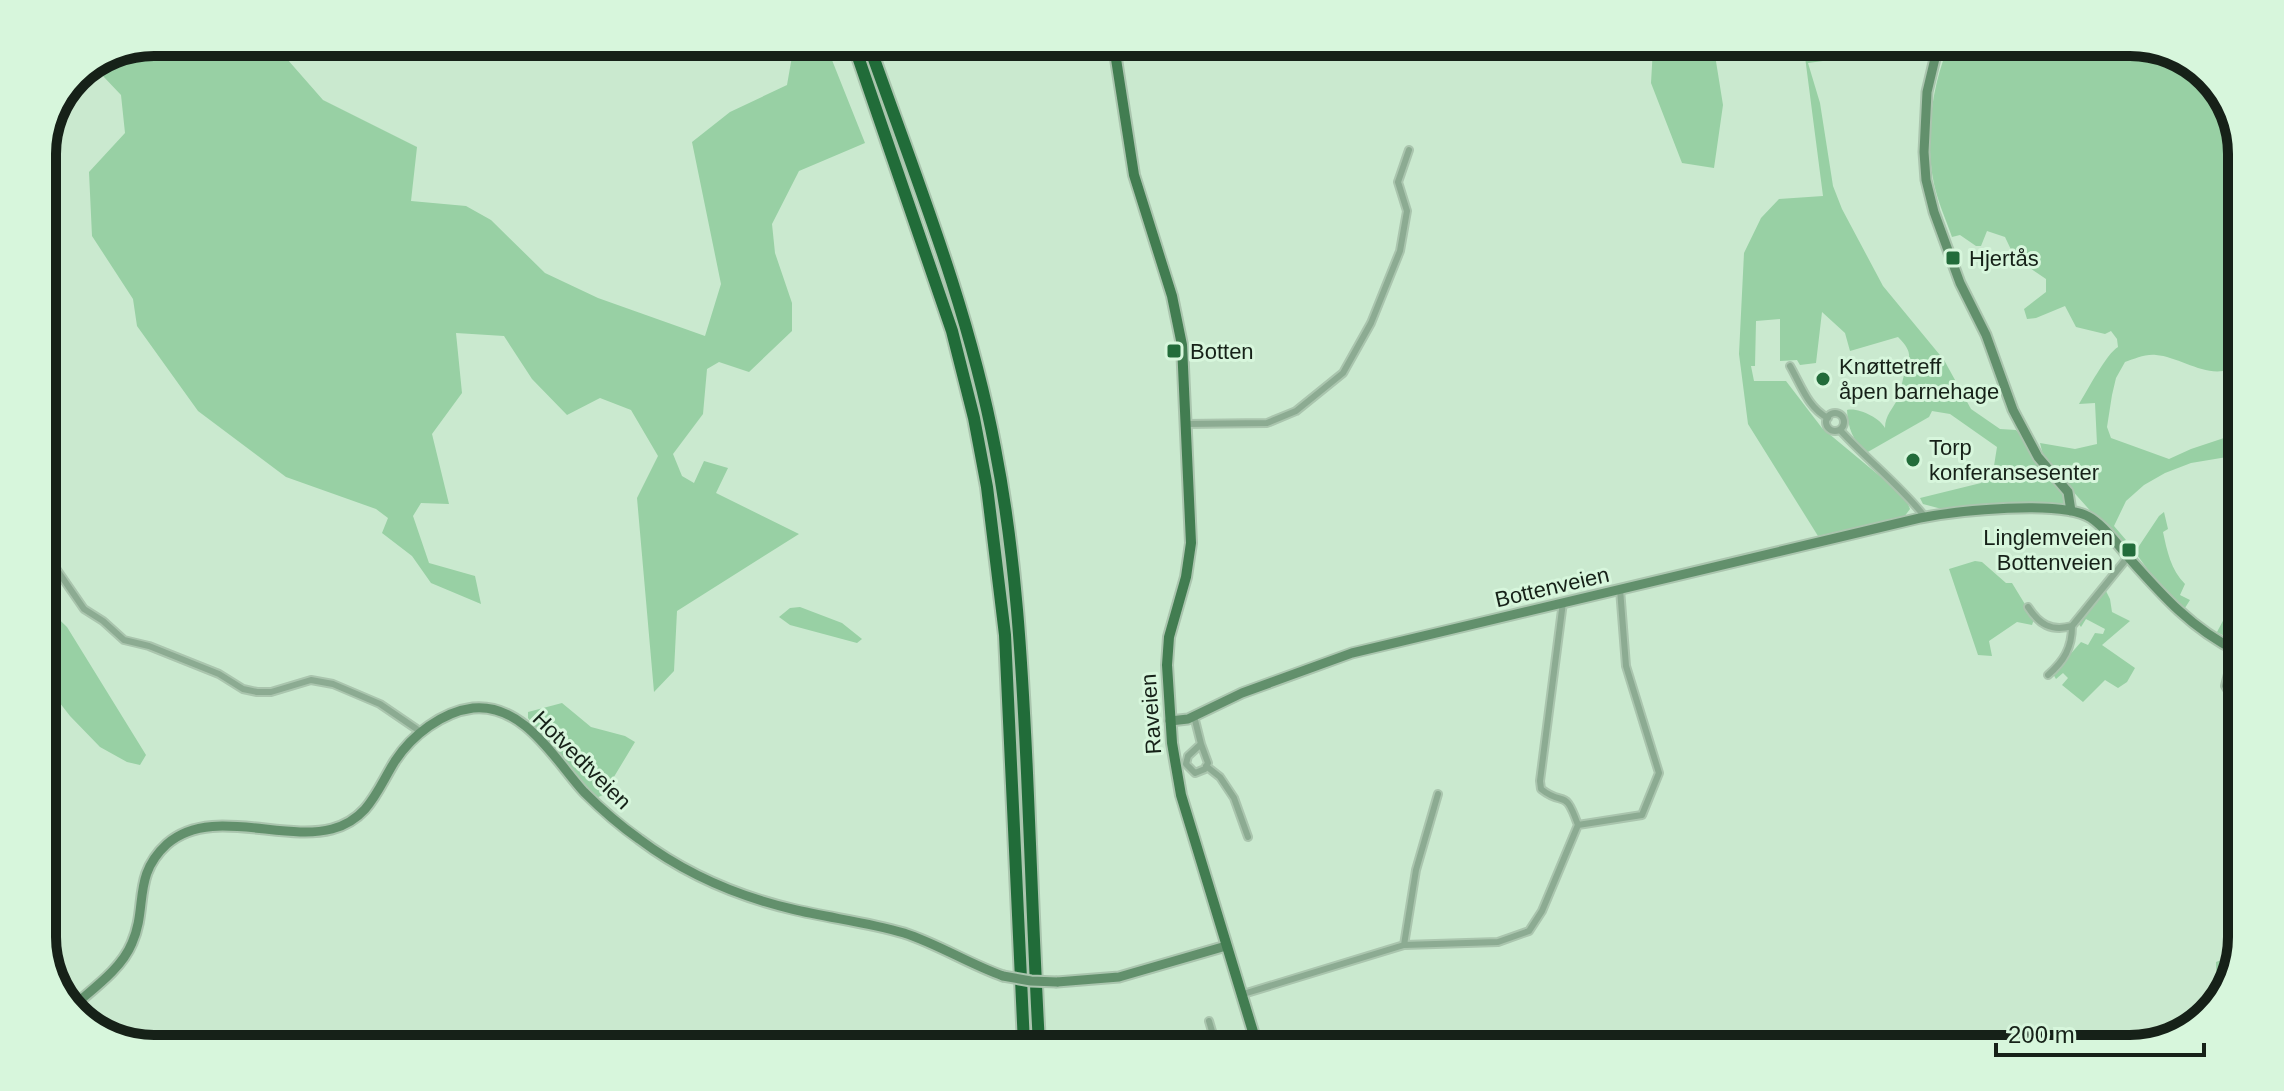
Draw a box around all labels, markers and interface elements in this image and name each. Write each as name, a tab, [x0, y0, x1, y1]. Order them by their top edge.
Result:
place label: Hjertås	[1969, 246, 2039, 271]
marker: Hjertås	[1944, 249, 1962, 267]
place label: Botten	[1190, 339, 1254, 364]
marker: Botten	[1165, 342, 1183, 360]
place label: Knøttetreff åpen barnehage	[1839, 354, 1999, 404]
marker: Knøttetreff åpen barnehage	[1814, 370, 1832, 388]
place label: Torp konferansesenter	[1929, 435, 2099, 485]
marker: Torp konferansesenter	[1904, 451, 1922, 469]
place label: Linglemveien Bottenveien	[1983, 525, 2113, 575]
marker: Linglemveien Bottenveien	[2120, 541, 2138, 559]
street label: Bottenveien	[1493, 562, 1611, 612]
street label: Raveien	[1136, 673, 1166, 755]
street label: Hotvedtveien	[528, 706, 636, 814]
scale bar	[1996, 1007, 2204, 1057]
text: 200 m	[2008, 1021, 2075, 1048]

